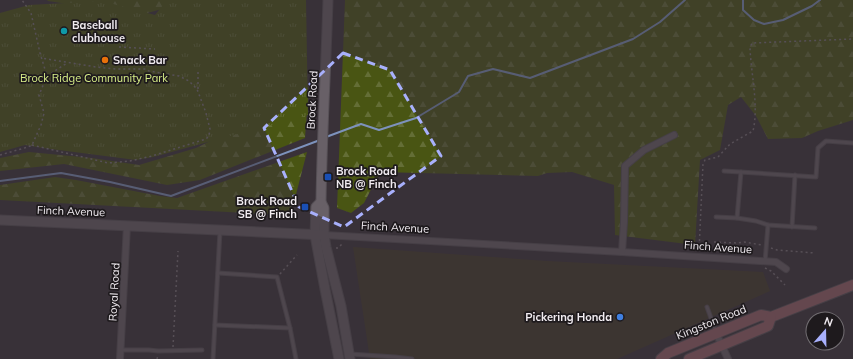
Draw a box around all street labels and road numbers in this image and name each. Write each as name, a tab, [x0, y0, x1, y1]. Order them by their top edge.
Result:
street label: Brock Road	[303, 70, 321, 130]
street label: Finch Avenue	[37, 203, 105, 219]
street label: Finch Avenue	[361, 218, 429, 236]
street label: Finch Avenue	[683, 238, 753, 256]
street label: Royal Road	[105, 262, 123, 322]
street label: Kingston Road	[674, 302, 748, 342]

